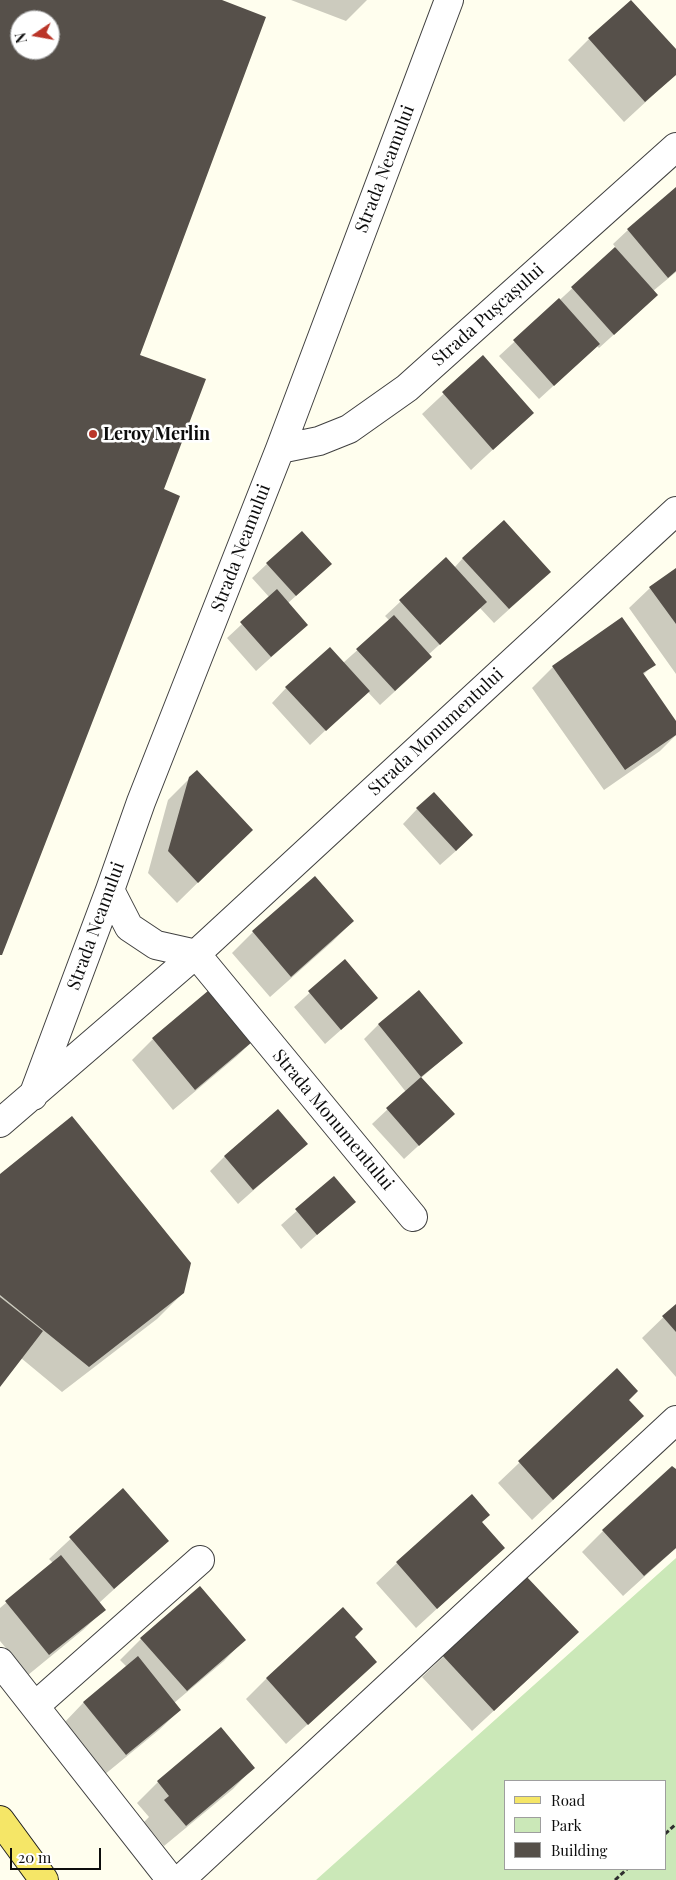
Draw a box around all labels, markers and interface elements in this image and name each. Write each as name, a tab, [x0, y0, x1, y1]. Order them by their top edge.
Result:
north arrow	[10, 10, 60, 60]
text: N	[10, 31, 31, 45]
street label: Strada Neamului	[351, 102, 419, 236]
street label: Strada Pușcașului	[428, 259, 548, 371]
place label: Leroy Merlin	[103, 423, 210, 445]
marker: Leroy Merlin	[87, 428, 99, 440]
street label: Strada Neamului	[207, 481, 275, 615]
street label: Strada Monumentului	[364, 664, 508, 800]
street label: Strada Neamului	[63, 859, 129, 993]
street label: Strada Monumentului	[268, 1045, 398, 1195]
legend	[503, 1780, 666, 1870]
text: Road	[551, 1790, 585, 1810]
text: Park	[551, 1815, 582, 1835]
scale bar	[12, 1838, 104, 1870]
text: Building	[551, 1840, 607, 1860]
text: 20 m	[18, 1847, 51, 1867]

